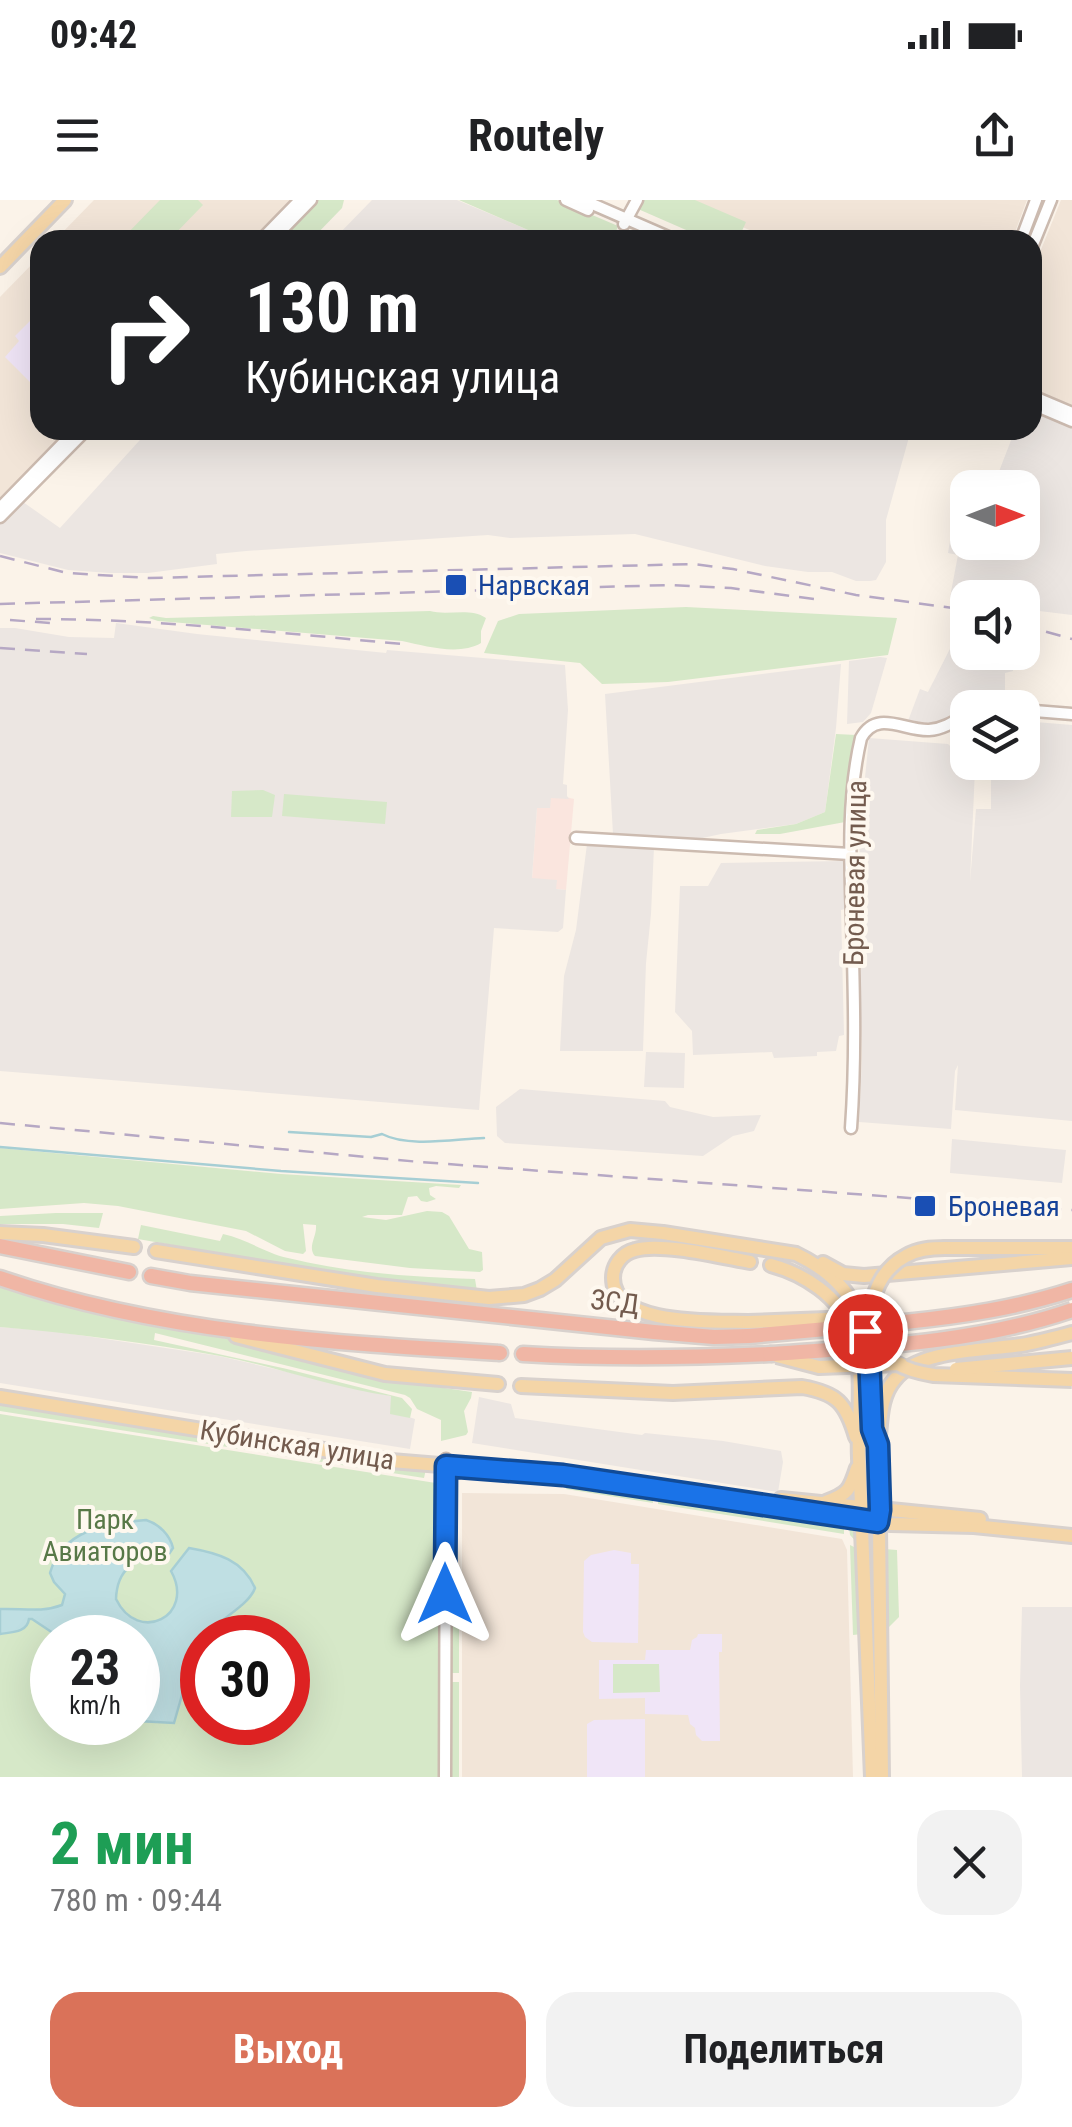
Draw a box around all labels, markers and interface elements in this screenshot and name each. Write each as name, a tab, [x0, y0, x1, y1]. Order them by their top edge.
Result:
text: 09:42	[50, 13, 137, 57]
icon: menu	[50, 108, 105, 163]
icon: share	[967, 108, 1022, 163]
text: Routely	[468, 109, 604, 162]
text: 130 m	[245, 267, 419, 349]
icon: right	[80, 270, 210, 400]
text: Кубинская улица	[245, 351, 560, 404]
north arrow	[950, 470, 1040, 560]
map controls	[950, 470, 1040, 780]
place label: Нарвская	[478, 569, 590, 602]
marker: Нарвская	[443, 572, 469, 598]
button: sound	[950, 580, 1040, 670]
button: layers	[950, 690, 1040, 780]
street label: Броневая улица	[837, 780, 873, 966]
place label: Броневая	[948, 1190, 1060, 1223]
marker: Броневая	[912, 1193, 938, 1219]
street label: ЗСД	[589, 1283, 641, 1321]
pin	[823, 1289, 908, 1374]
icon: arrive	[838, 1304, 893, 1359]
street label: Кубинская улица	[198, 1413, 396, 1477]
park label: Парк Авиаторов	[42, 1503, 168, 1568]
position arrow	[393, 1542, 497, 1646]
speed limit sign: 30	[180, 1615, 310, 1745]
text: 23	[70, 1639, 120, 1697]
text: km/h	[69, 1691, 121, 1720]
text: 2 мин	[50, 1808, 194, 1879]
button: close	[917, 1810, 1022, 1915]
text: 780 m · 09:44	[50, 1881, 222, 1919]
button: Выход	[50, 1992, 526, 2107]
button: Поделиться	[546, 1992, 1022, 2107]

